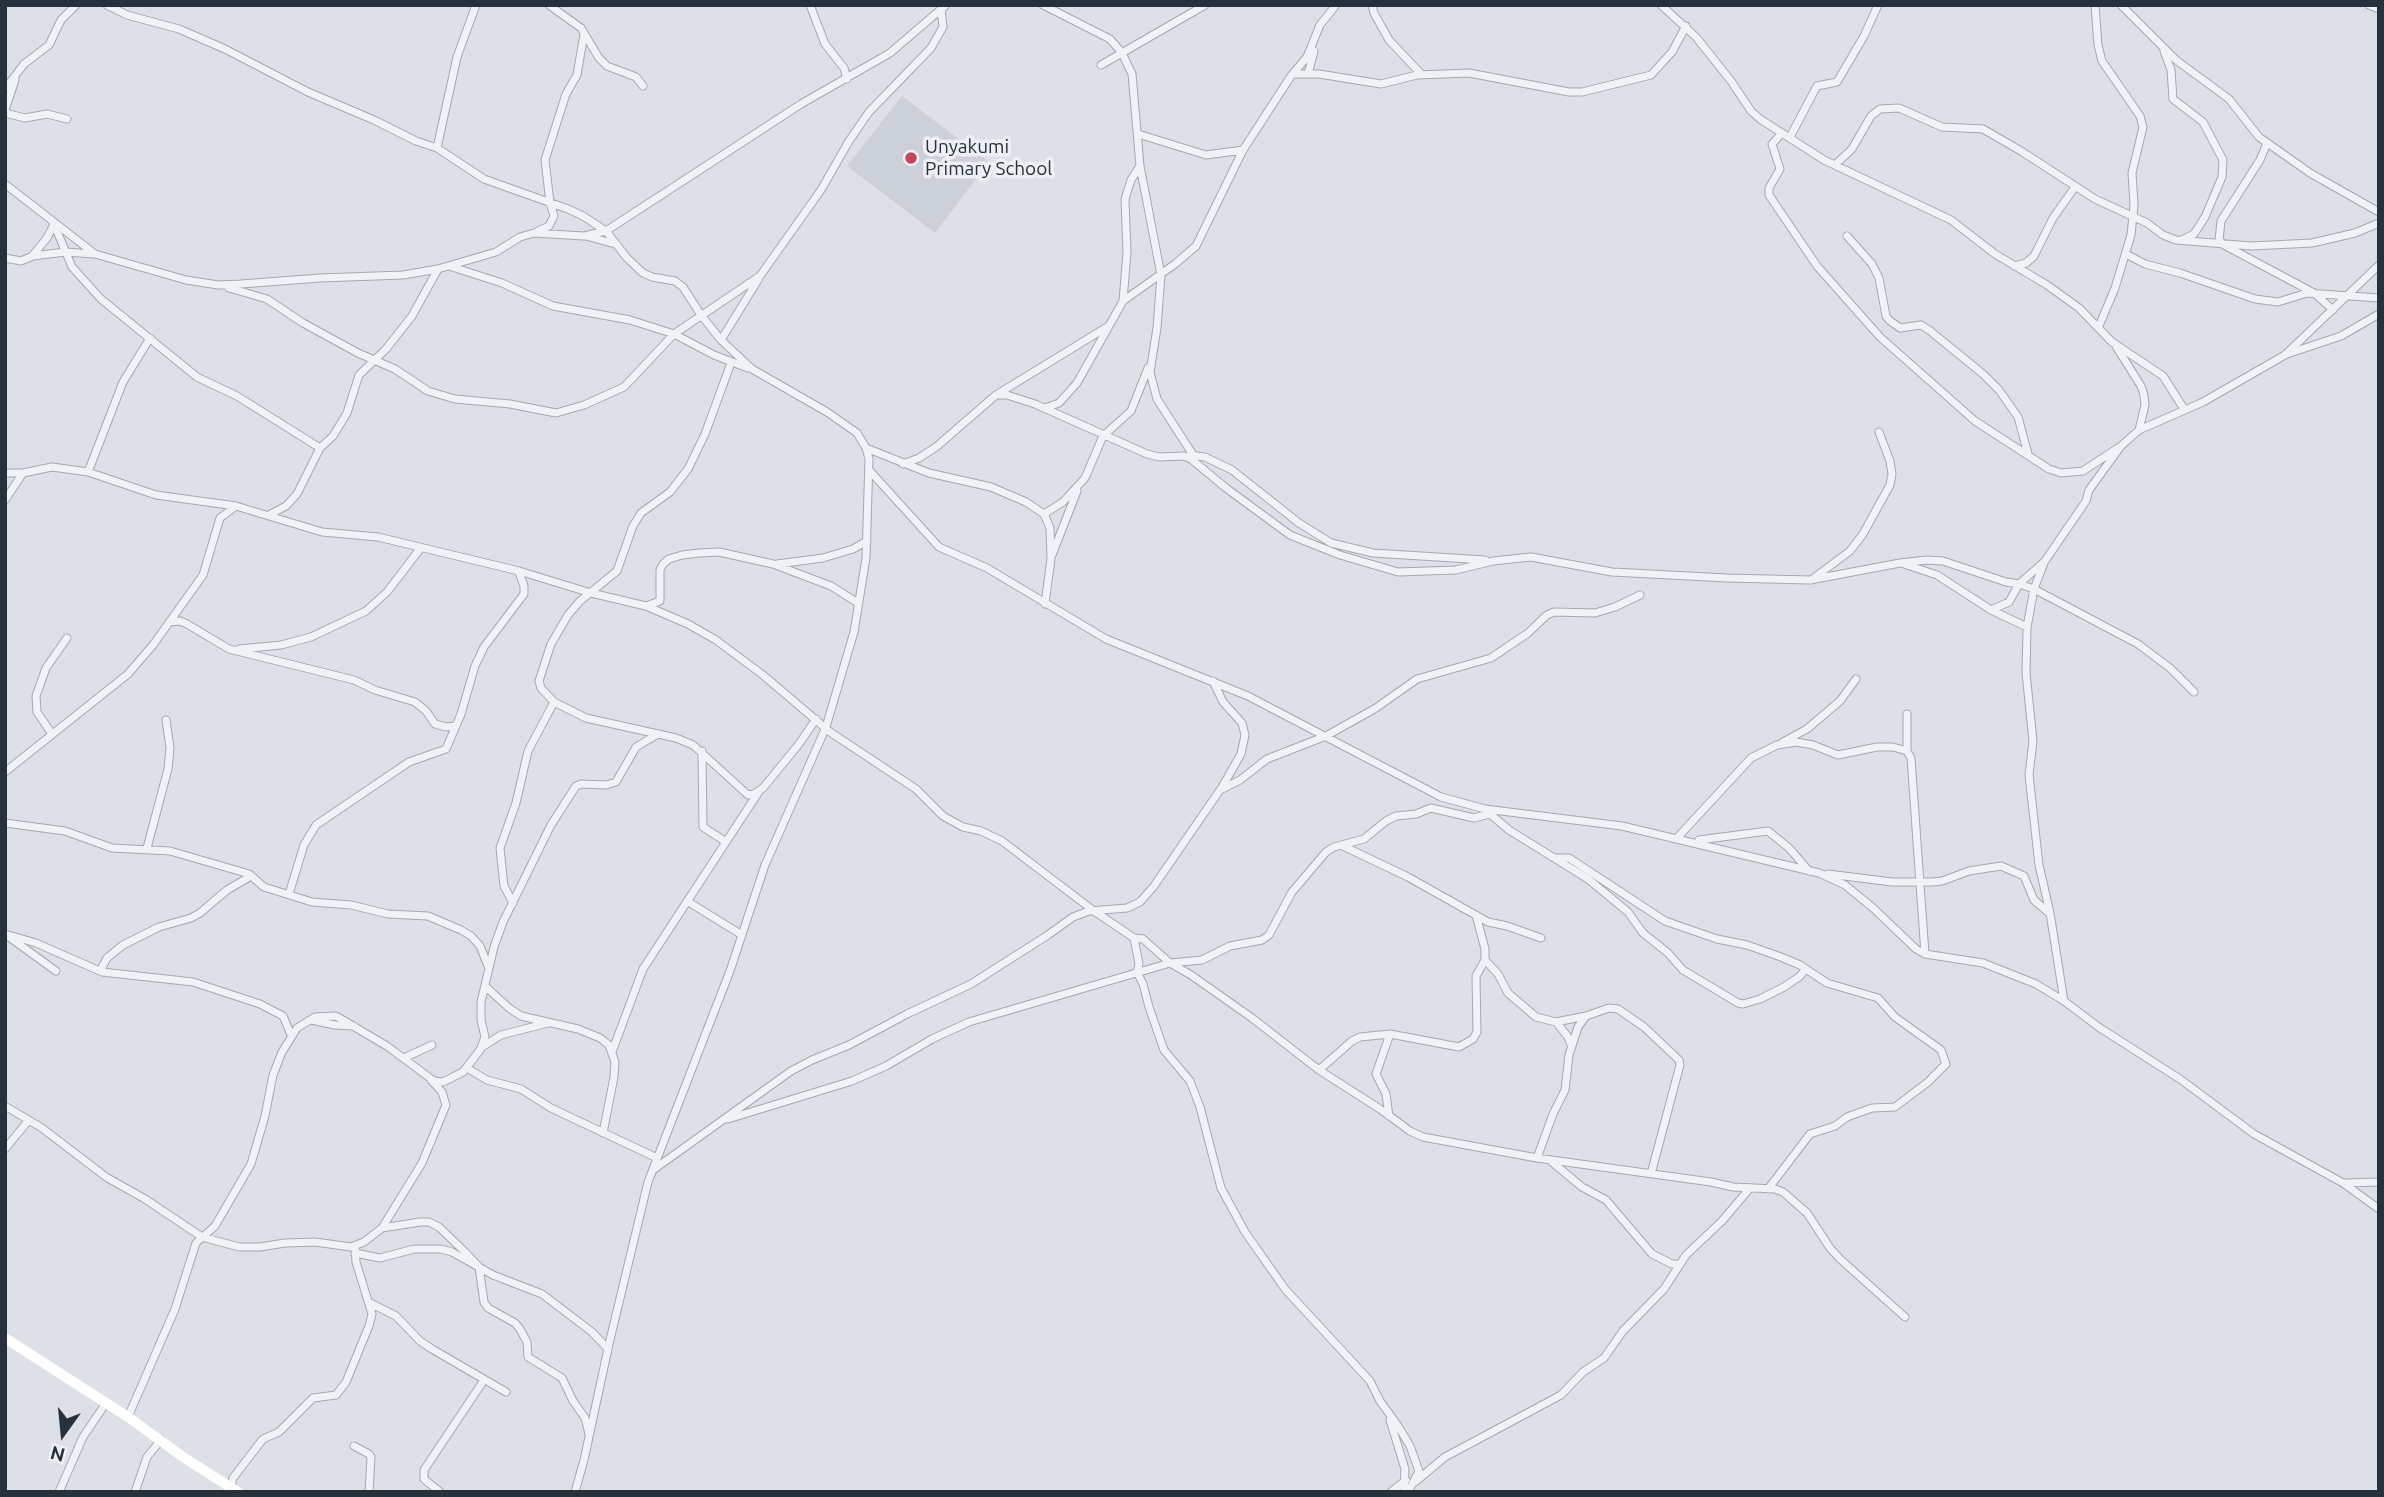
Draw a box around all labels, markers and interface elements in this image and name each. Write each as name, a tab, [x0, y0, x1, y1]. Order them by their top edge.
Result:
place label: Unyakumi Primary School	[925, 136, 1052, 180]
marker: Unyakumi Primary School	[903, 150, 919, 166]
north arrow	[28, 1399, 98, 1469]
text: N	[48, 1442, 67, 1467]

